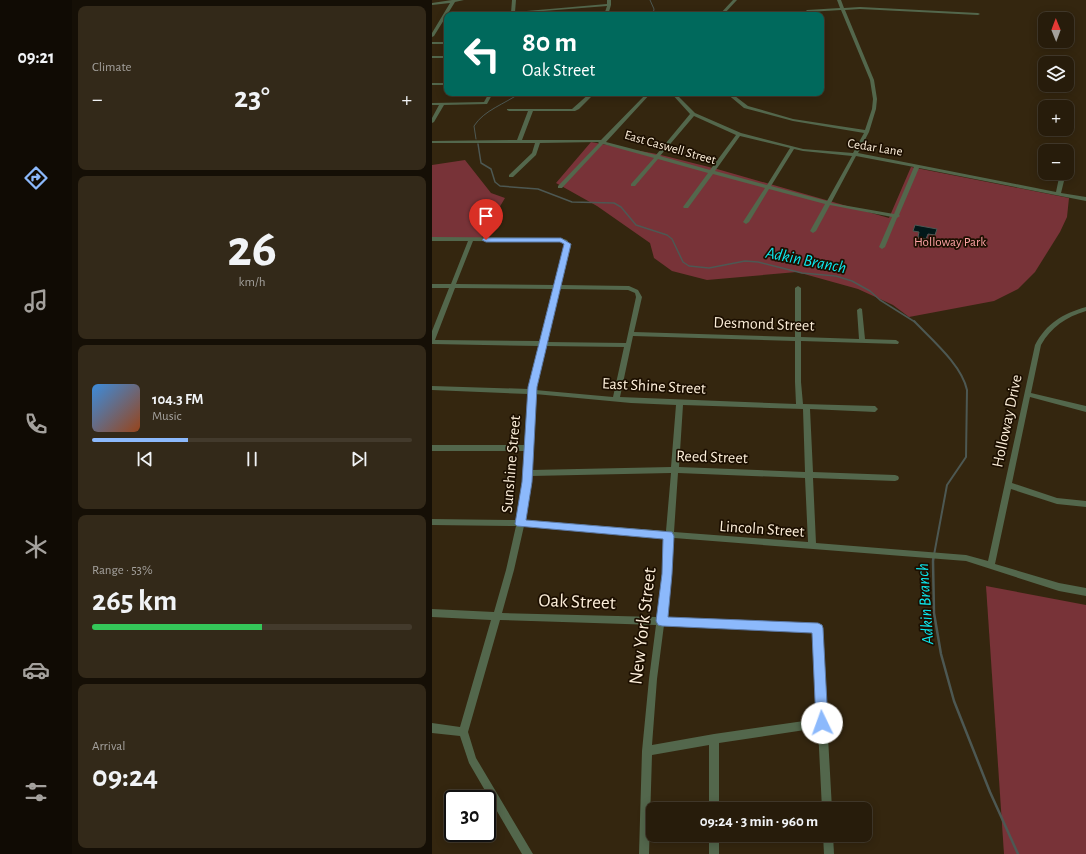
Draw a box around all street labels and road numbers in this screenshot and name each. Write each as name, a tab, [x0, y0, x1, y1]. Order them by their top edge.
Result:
street label: East Caswell Street	[623, 129, 717, 167]
street label: Cedar Lane	[847, 137, 903, 159]
street label: Desmond Street	[713, 314, 815, 334]
street label: Holloway Drive	[989, 373, 1026, 469]
street label: East Shine Street	[602, 375, 706, 397]
street label: Sunshine Street	[499, 415, 523, 513]
street label: Reed Street	[676, 448, 748, 466]
street label: Lincoln Street	[719, 518, 805, 540]
street label: New York Street	[626, 566, 660, 686]
street label: Oak Street	[538, 591, 616, 613]

